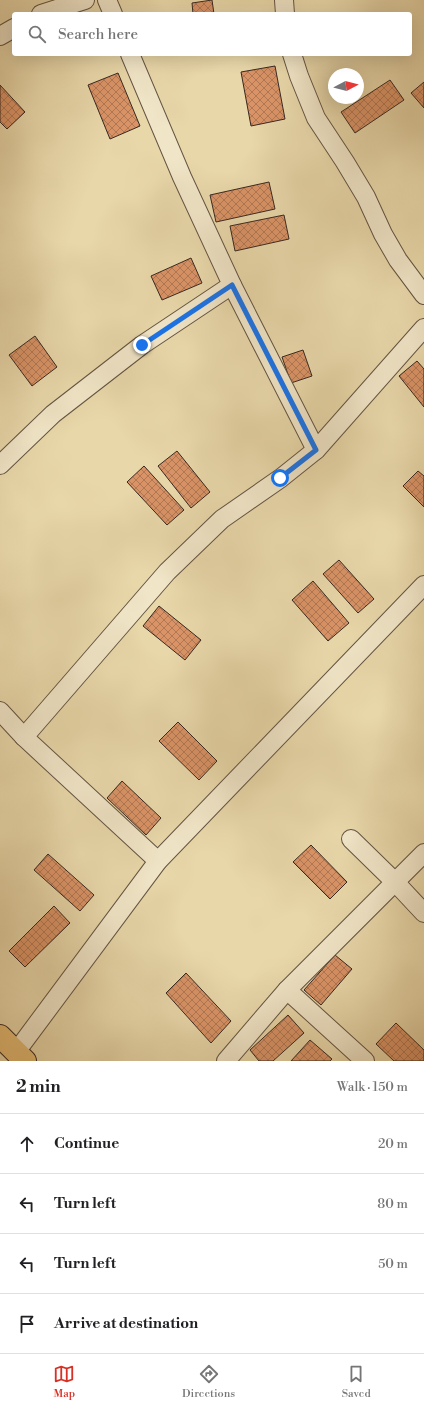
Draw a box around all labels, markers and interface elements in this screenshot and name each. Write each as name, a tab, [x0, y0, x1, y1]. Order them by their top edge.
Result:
search box	[12, 12, 412, 56]
icon: search	[26, 23, 48, 45]
text: Search here	[58, 25, 138, 44]
north arrow	[328, 68, 364, 104]
route end	[133, 336, 151, 354]
route start	[271, 469, 289, 487]
text: 2 min	[16, 1076, 61, 1098]
text: Walk · 150 m	[337, 1079, 408, 1095]
icon: ahead	[16, 1133, 38, 1155]
text: Continue	[54, 1134, 119, 1153]
text: 20 m	[378, 1136, 408, 1152]
icon: left	[16, 1193, 38, 1215]
text: Turn left	[54, 1194, 116, 1213]
text: 80 m	[377, 1196, 408, 1212]
icon: left	[16, 1253, 38, 1275]
text: Turn left	[54, 1254, 116, 1273]
text: 50 m	[378, 1256, 408, 1272]
icon: arrive	[16, 1313, 38, 1335]
text: Arrive at destination	[54, 1314, 198, 1333]
tab: Map	[53, 1363, 75, 1401]
tab: Directions	[182, 1363, 235, 1401]
tab: Saved	[342, 1363, 371, 1401]

